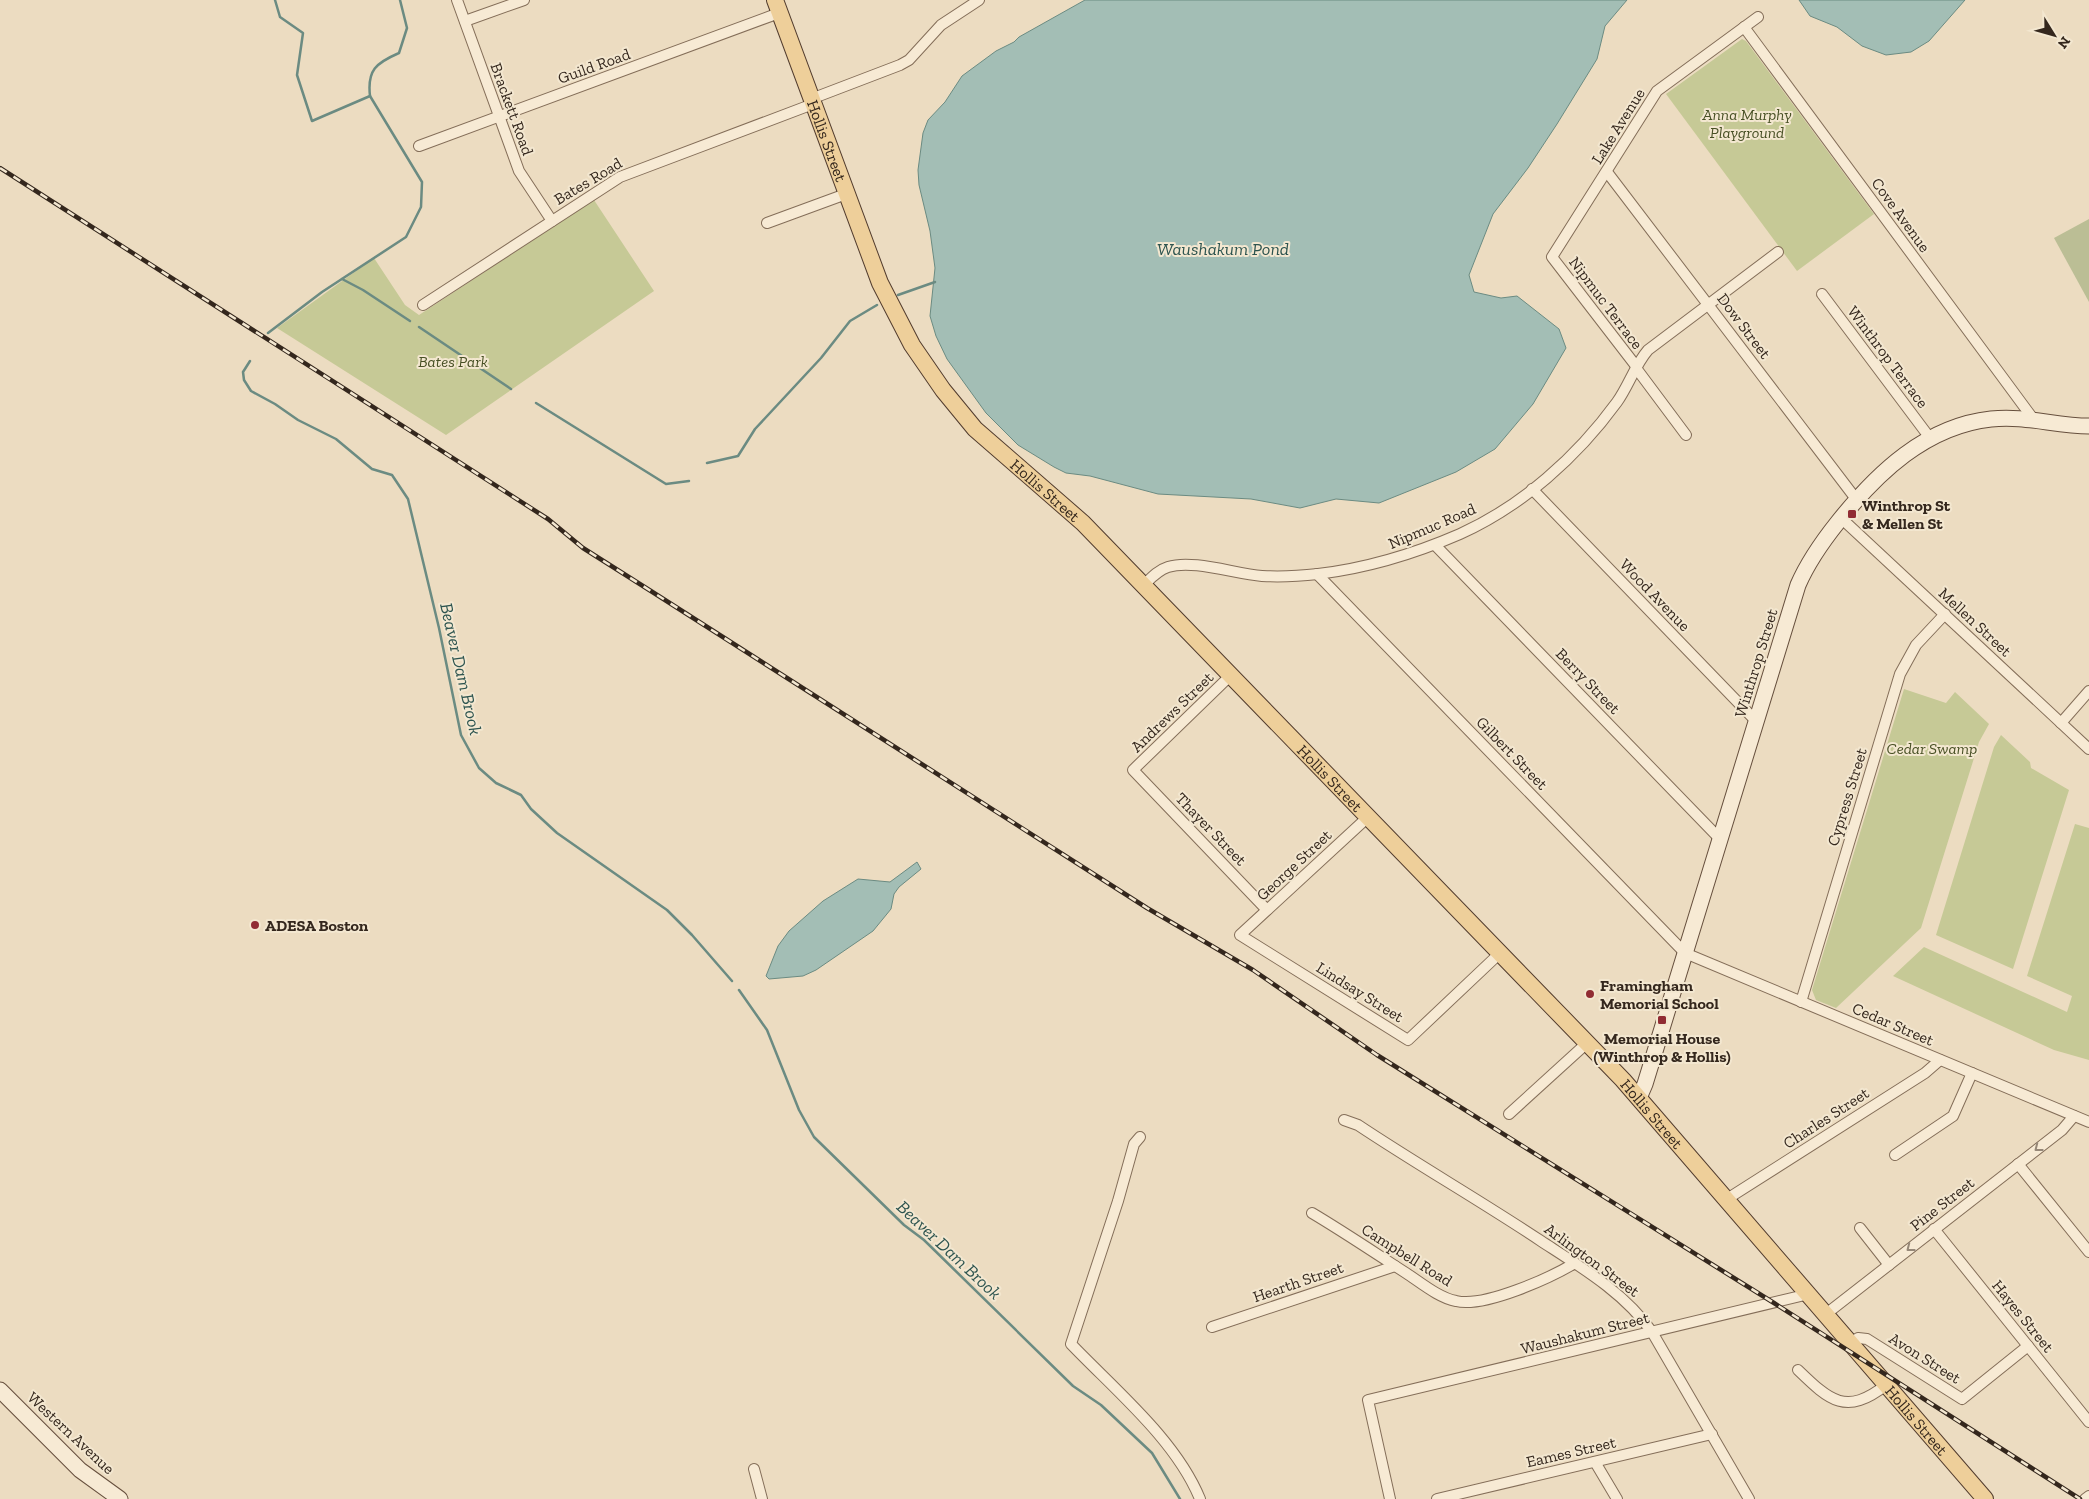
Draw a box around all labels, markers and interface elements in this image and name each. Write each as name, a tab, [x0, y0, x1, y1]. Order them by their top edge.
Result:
north arrow	[2029, 10, 2079, 60]
text: N	[2054, 33, 2074, 52]
street label: Guild Road	[555, 44, 633, 88]
street label: Brackett Road	[486, 60, 538, 158]
street label: Lake Avenue	[1587, 85, 1649, 167]
street label: Hollis Street	[803, 97, 851, 184]
park label: Anna Murphy Playground	[1701, 105, 1792, 142]
street label: Bates Road	[551, 153, 626, 209]
street label: Cove Avenue	[1868, 174, 1934, 256]
water label: Waushakum Pond	[1157, 238, 1289, 260]
street label: Nipmuc Terrace	[1565, 253, 1647, 353]
street label: Dow Street	[1713, 290, 1775, 363]
street label: Winthrop Terrace	[1843, 302, 1933, 412]
park label: Bates Park	[418, 352, 488, 371]
street label: Hollis Street	[1007, 455, 1084, 526]
place label: Winthrop St & Mellen St	[1862, 496, 1951, 533]
street label: Nipmuc Road	[1385, 499, 1479, 553]
marker: Winthrop St & Mellen St	[1846, 508, 1858, 520]
street label: Wood Avenue	[1616, 555, 1694, 635]
street label: Mellen Street	[1935, 584, 2015, 660]
water label: Beaver Dam Brook	[435, 601, 487, 737]
street label: Winthrop Street	[1730, 606, 1782, 720]
street label: Berry Street	[1552, 644, 1624, 718]
street label: Andrews Street	[1127, 668, 1217, 756]
street label: Gilbert Street	[1472, 712, 1552, 794]
park label: Cedar Swamp	[1887, 739, 1977, 758]
street label: Hollis Street	[1293, 741, 1367, 815]
street label: Cypress Street	[1823, 746, 1871, 848]
street label: Thayer Street	[1172, 789, 1251, 869]
street label: George Street	[1253, 825, 1335, 905]
place label: ADESA Boston	[265, 916, 369, 935]
marker: ADESA Boston	[249, 919, 261, 931]
street label: Lindsay Street	[1313, 958, 1407, 1026]
place label: Framingham Memorial School	[1600, 976, 1719, 1013]
marker: Framingham Memorial School	[1584, 988, 1596, 1000]
street label: Cedar Street	[1849, 998, 1937, 1050]
marker: Memorial House (Winthrop & Hollis)	[1656, 1014, 1668, 1026]
place label: Memorial House (Winthrop & Hollis)	[1593, 1029, 1731, 1066]
street label: Hollis Street	[1617, 1075, 1687, 1152]
street label: Charles Street	[1780, 1083, 1872, 1153]
one-way arrow	[2035, 1143, 2044, 1151]
street label: Pine Street	[1906, 1173, 1978, 1235]
water label: Beaver Dam Brook	[892, 1196, 1006, 1304]
street label: Arlington Street	[1541, 1219, 1643, 1301]
street label: Campbell Road	[1358, 1220, 1456, 1291]
one-way arrow	[1907, 1243, 1916, 1251]
street label: Hearth Street	[1250, 1258, 1346, 1306]
street label: Hayes Street	[1988, 1276, 2058, 1356]
street label: Waushakum Street	[1519, 1308, 1651, 1358]
street label: Avon Street	[1886, 1329, 1964, 1387]
street label: Hollis Street	[1882, 1381, 1952, 1459]
street label: Western Avenue	[24, 1388, 118, 1478]
street label: Eames Street	[1524, 1432, 1618, 1472]

